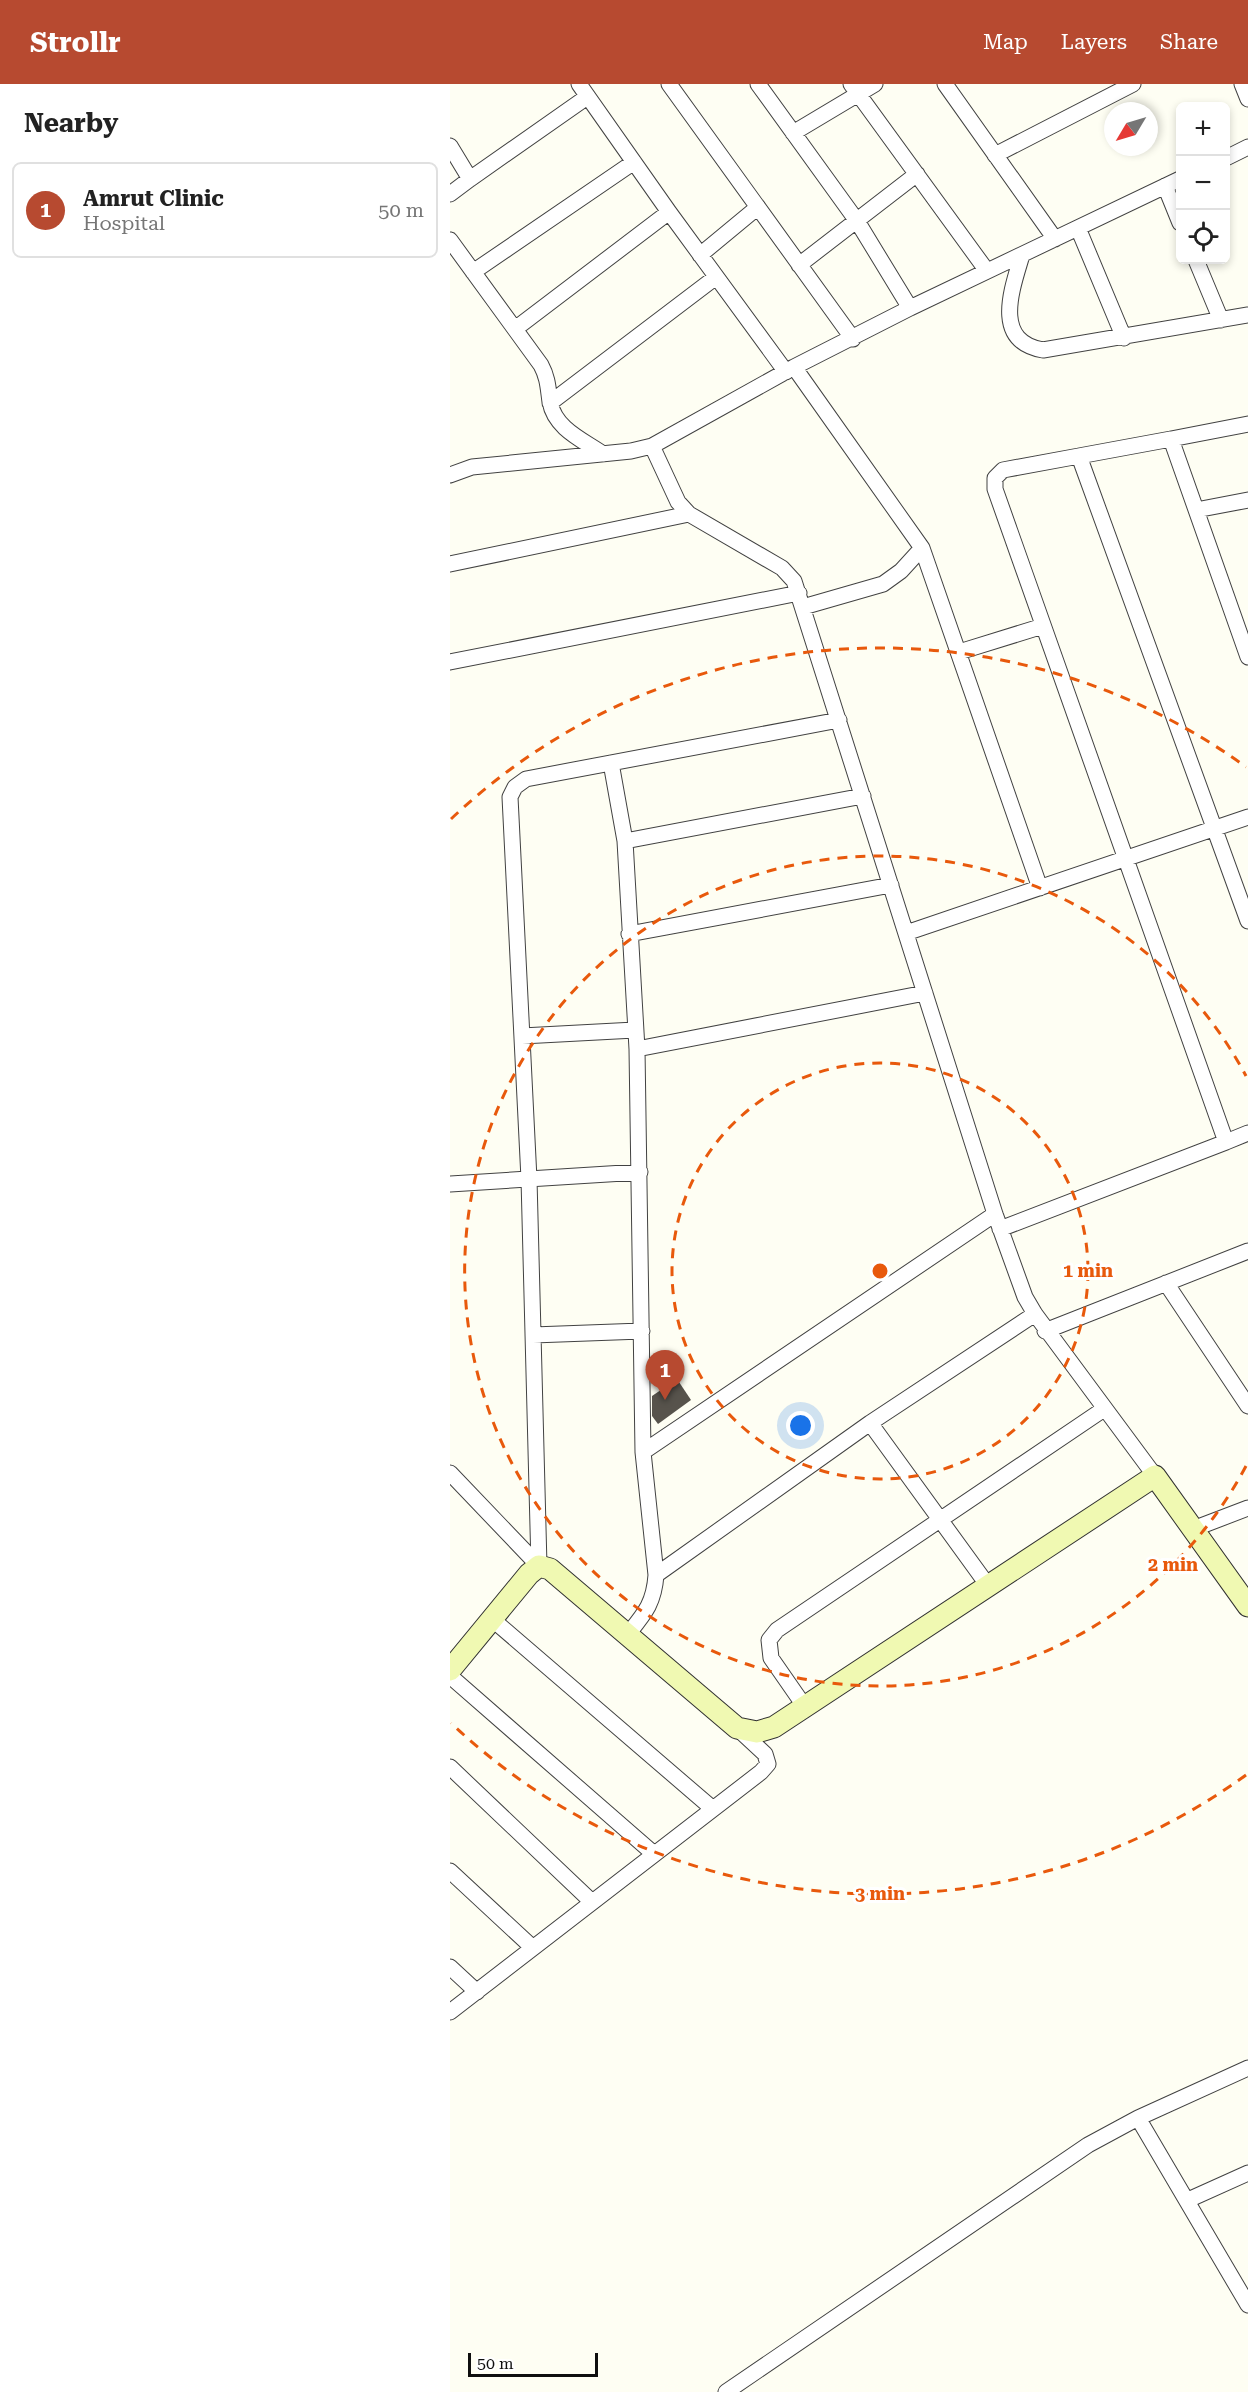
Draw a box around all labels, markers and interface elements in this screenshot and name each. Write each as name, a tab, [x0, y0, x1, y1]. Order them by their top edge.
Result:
text: Strollr	[30, 26, 121, 59]
text: Map	[983, 30, 1028, 54]
text: Layers	[1061, 30, 1127, 54]
text: Share	[1160, 30, 1218, 54]
north arrow	[1104, 102, 1158, 156]
map controls	[1176, 102, 1230, 264]
button: +	[1176, 102, 1230, 156]
text: Nearby	[24, 108, 118, 138]
button: −	[1176, 156, 1230, 210]
text: Amrut Clinic	[83, 186, 224, 211]
text: 1	[40, 198, 51, 222]
text: 50 m	[378, 198, 424, 222]
button: locate	[1176, 210, 1230, 264]
text: Hospital	[83, 211, 165, 235]
text: 1 min	[1063, 1260, 1113, 1281]
centre of rings	[870, 1261, 890, 1281]
pin: 1	[646, 1350, 684, 1400]
your location	[786, 1411, 815, 1440]
text: 2 min	[1148, 1554, 1198, 1575]
text: 3 min	[855, 1883, 905, 1904]
scale bar	[468, 2350, 598, 2378]
text: 50 m	[477, 2354, 514, 2373]

